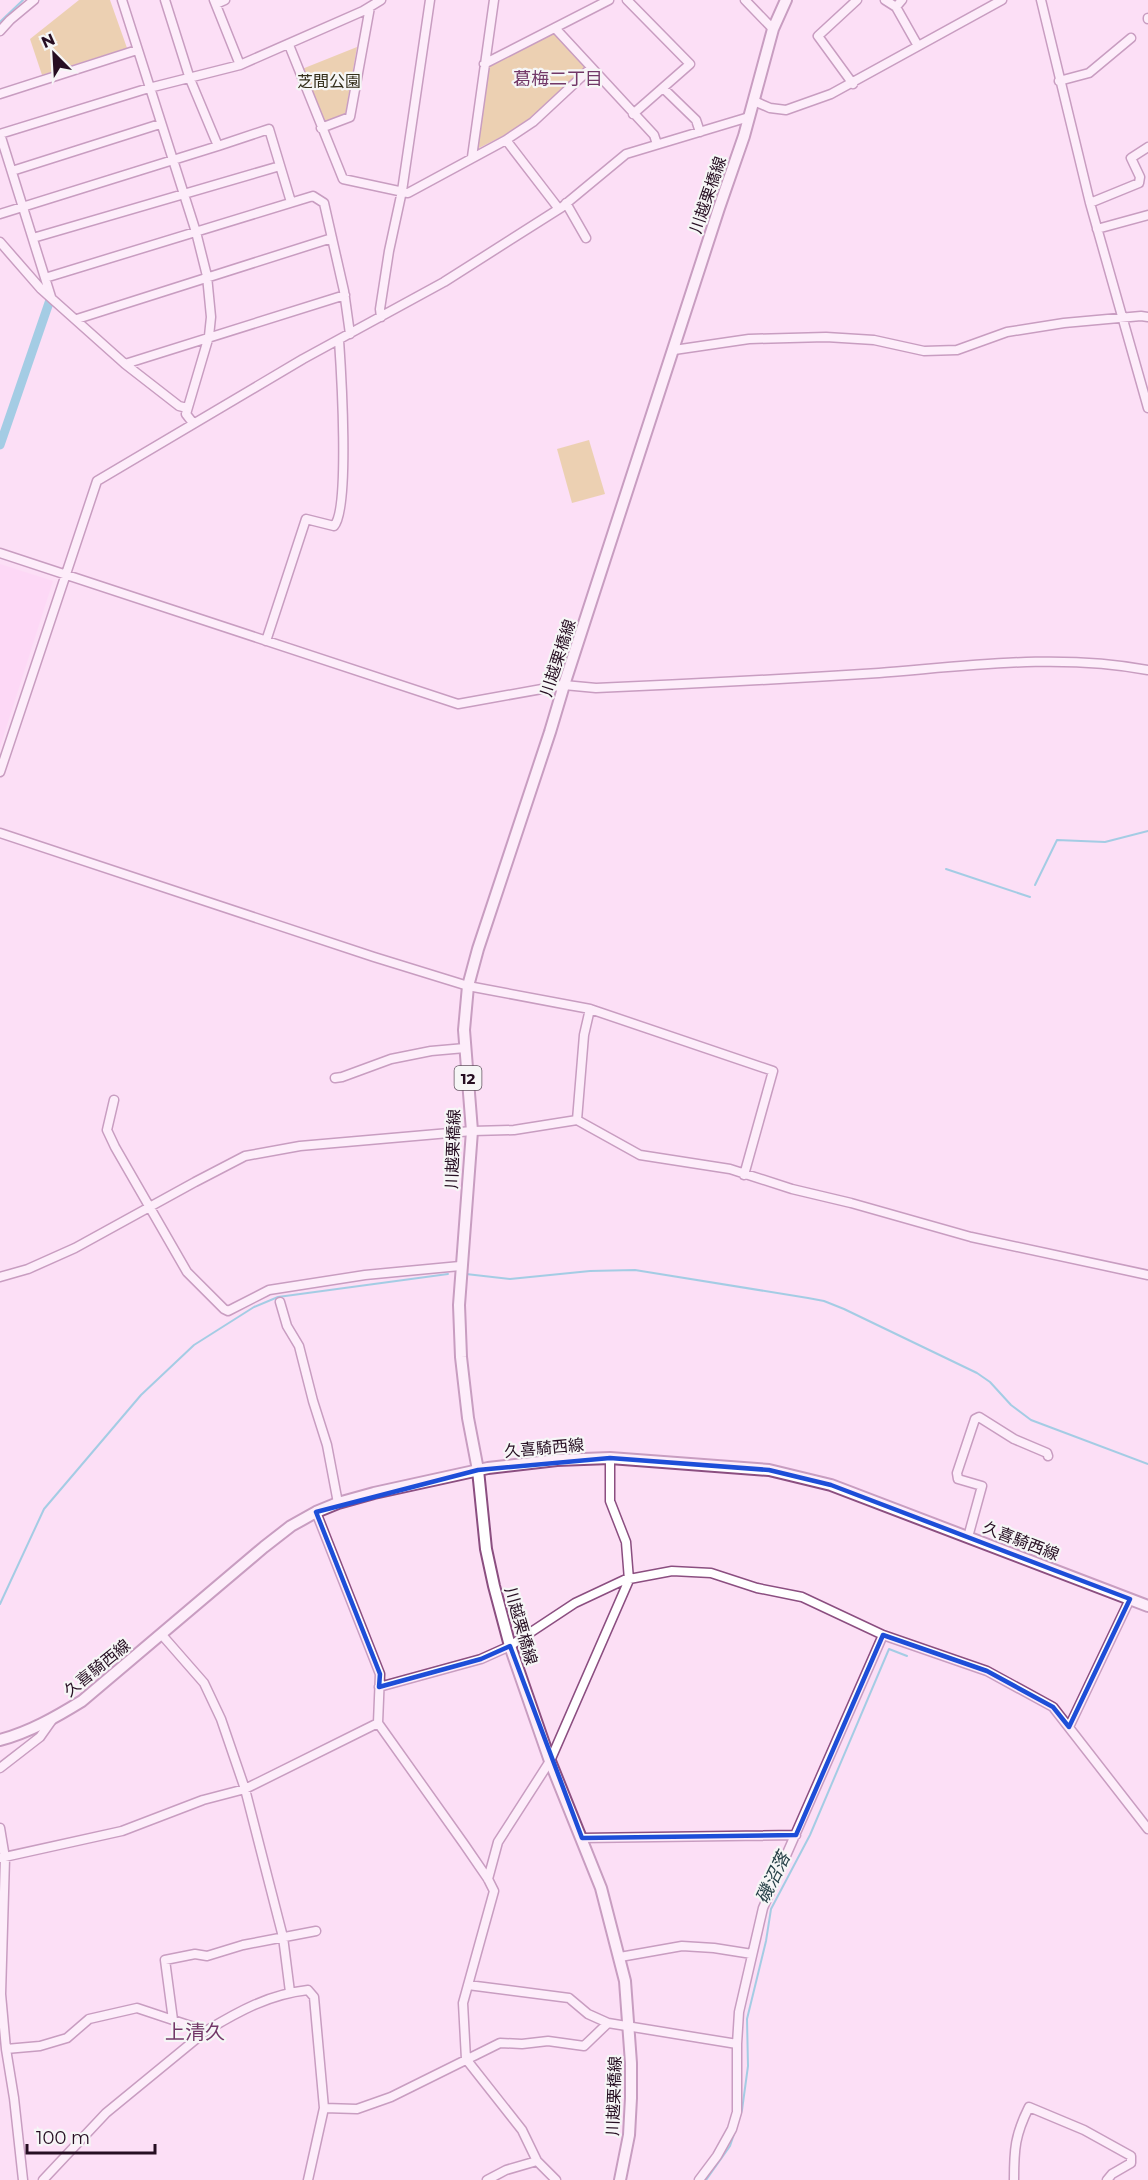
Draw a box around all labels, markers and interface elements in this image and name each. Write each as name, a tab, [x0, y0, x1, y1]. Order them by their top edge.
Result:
north arrow	[24, 24, 84, 84]
text: N	[38, 29, 58, 52]
district label: 葛梅二丁目	[513, 68, 603, 90]
park label: 芝間公園	[297, 72, 361, 91]
street label: 川越栗橋線	[686, 154, 730, 236]
street label: 川越栗橋線	[537, 617, 579, 699]
road number: 12	[454, 1066, 482, 1090]
street label: 川越栗橋線	[442, 1109, 464, 1189]
street label: 久喜騎西線	[503, 1435, 585, 1461]
street label: 久喜騎西線	[980, 1518, 1062, 1564]
street label: 川越栗橋線	[501, 1585, 541, 1667]
street label: 久喜騎西線	[60, 1635, 134, 1701]
water label: 磯沼落	[751, 1846, 796, 1907]
district label: 上清久	[165, 2020, 225, 2044]
street label: 川越栗橋線	[603, 2056, 625, 2136]
scale bar	[27, 2117, 154, 2155]
text: 100 m	[36, 2127, 90, 2149]

